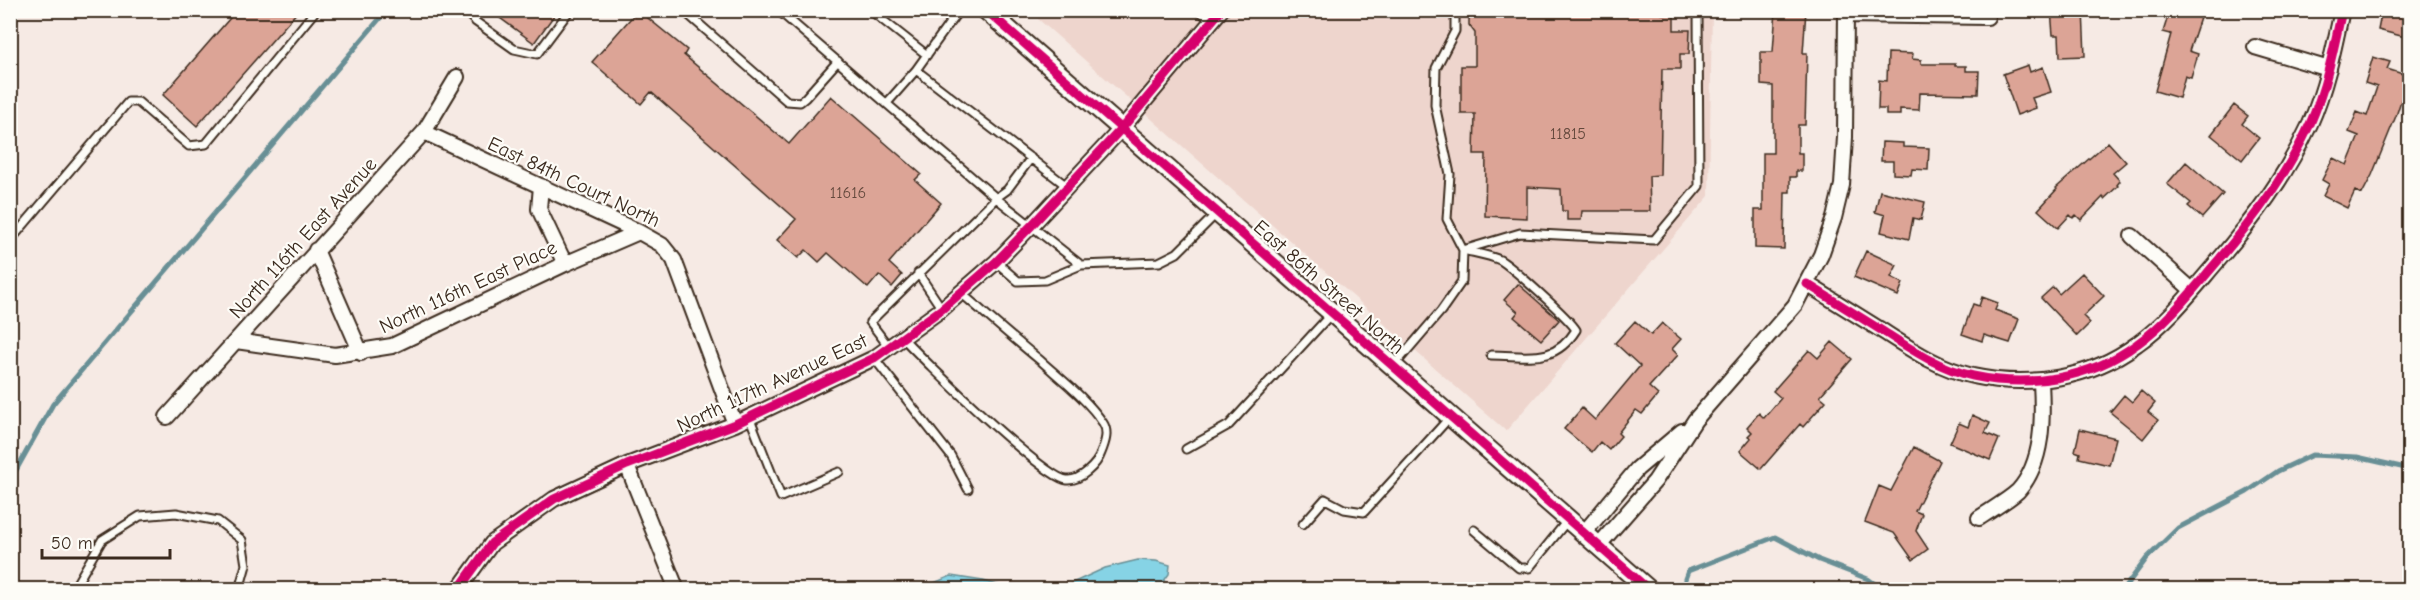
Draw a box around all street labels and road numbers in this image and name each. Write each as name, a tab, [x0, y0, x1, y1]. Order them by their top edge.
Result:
street label: East 84th Court North	[484, 132, 664, 232]
street label: North 116th East Avenue	[225, 153, 381, 323]
street label: East 86th Street North	[1249, 215, 1409, 359]
street label: North 116th East Place	[376, 236, 560, 338]
street label: North 117th Avenue East	[673, 328, 872, 437]

